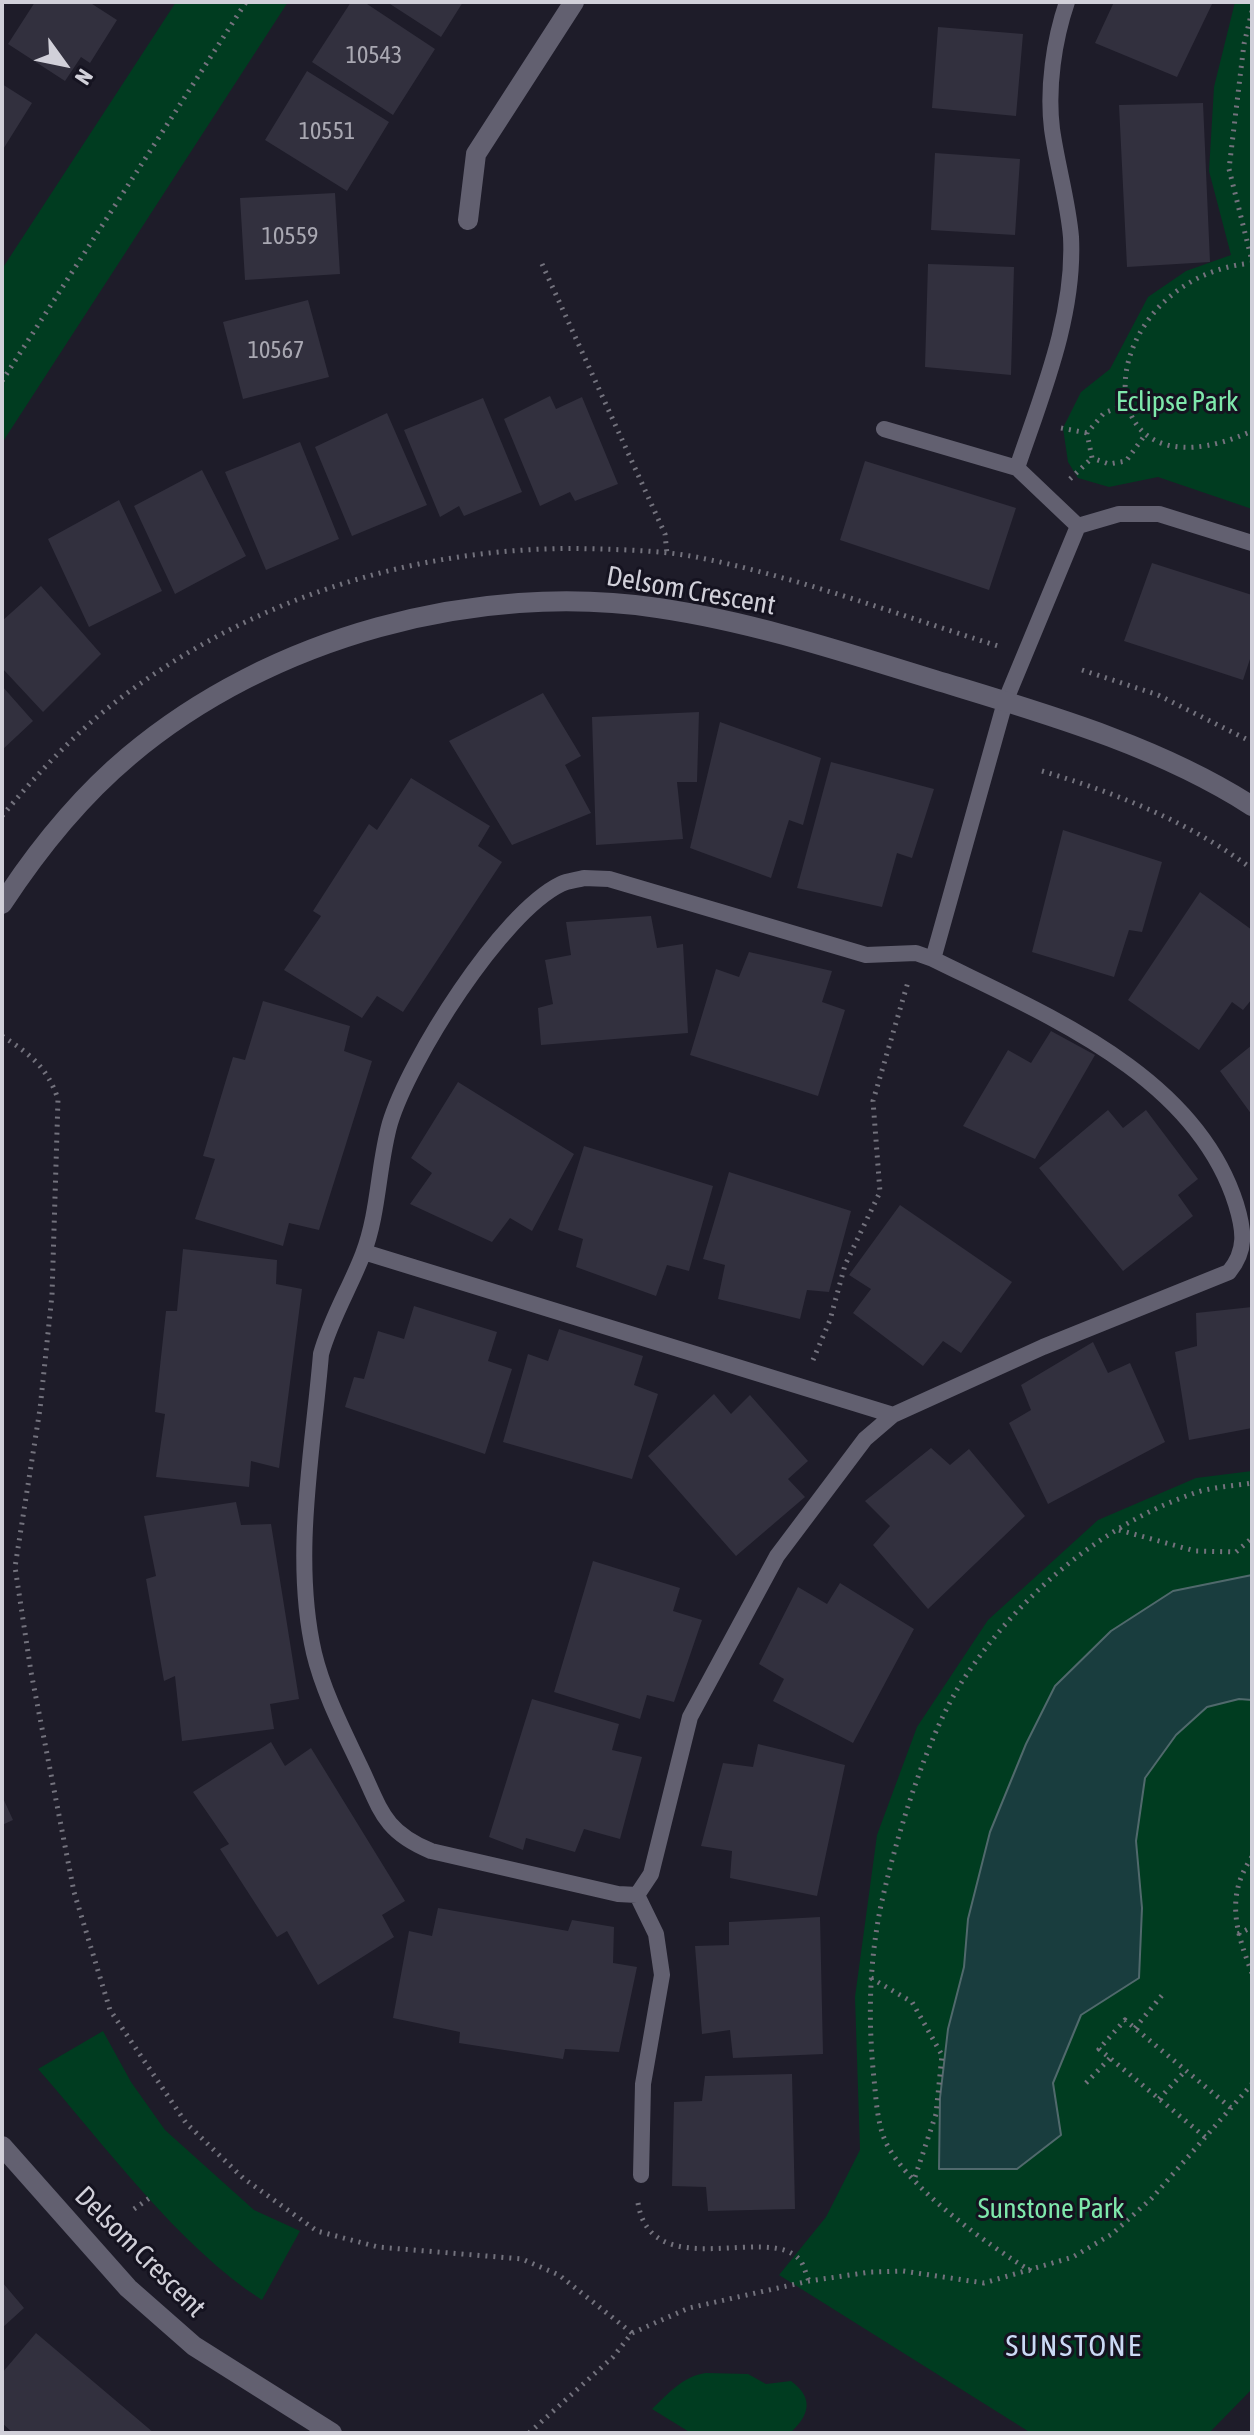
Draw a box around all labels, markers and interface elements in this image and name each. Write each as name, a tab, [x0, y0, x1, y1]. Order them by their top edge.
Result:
north arrow	[24, 24, 104, 104]
house number: 10543	[346, 41, 402, 69]
text: N	[70, 65, 99, 90]
house number: 10551	[299, 117, 355, 145]
house number: 10559	[262, 222, 318, 250]
house number: 10567	[248, 336, 304, 364]
park label: Eclipse Park	[1116, 385, 1238, 419]
street label: Delsom Crescent	[604, 560, 778, 622]
street label: Delsom Crescent	[68, 2180, 212, 2324]
park label: Sunstone Park	[978, 2192, 1124, 2226]
district label: SUNSTONE	[1005, 2329, 1143, 2365]

